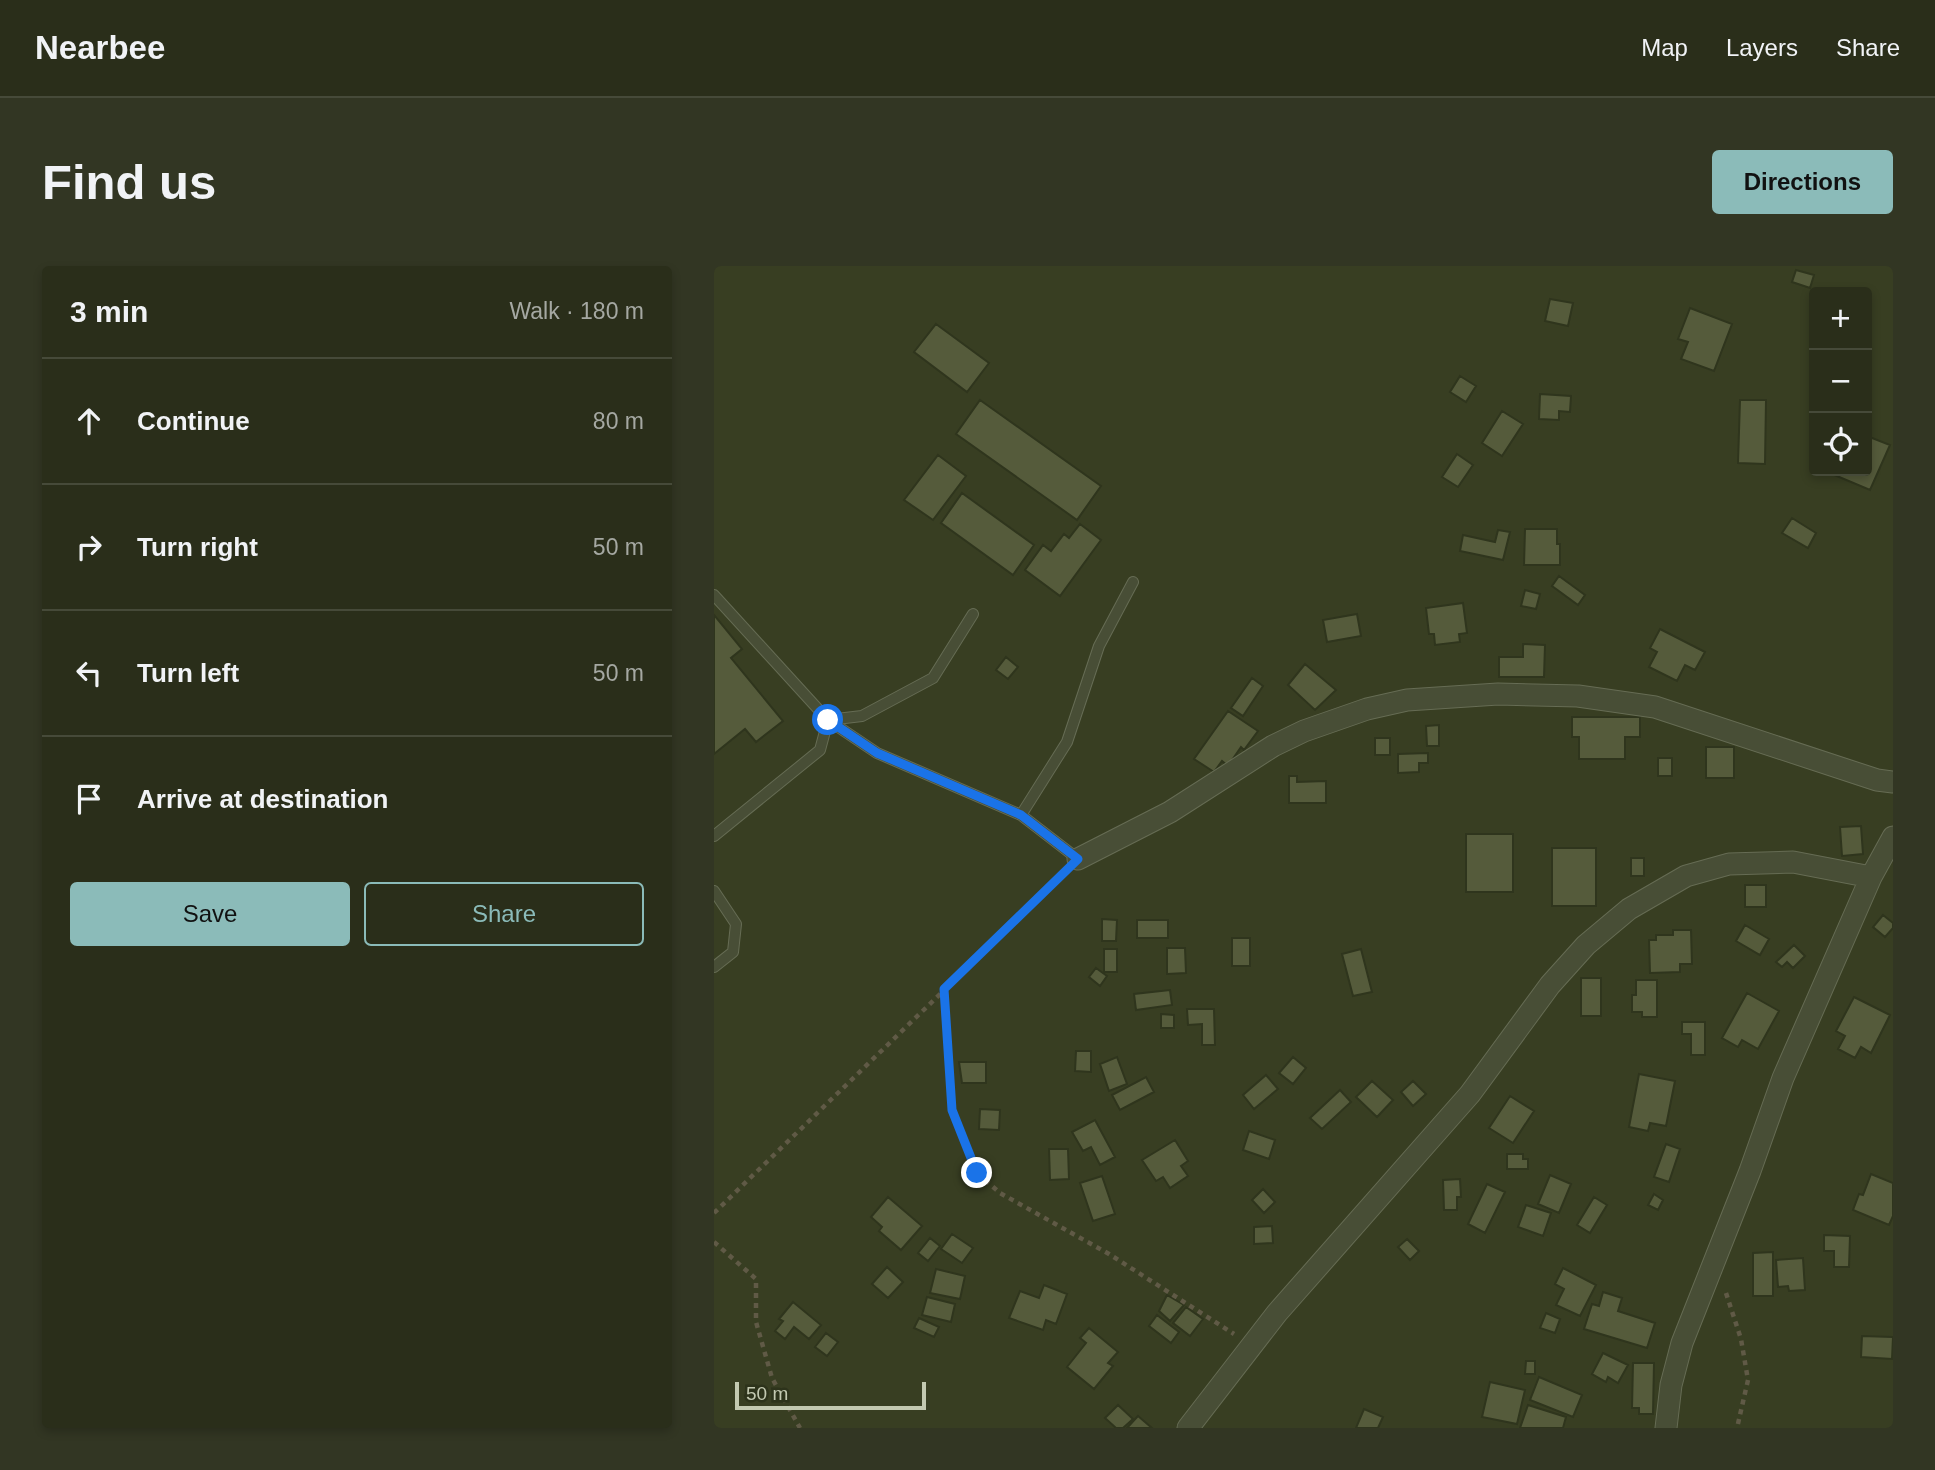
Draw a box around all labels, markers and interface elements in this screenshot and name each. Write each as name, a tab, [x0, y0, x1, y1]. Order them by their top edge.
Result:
text: Nearbee	[35, 29, 165, 66]
text: Map	[1641, 34, 1688, 61]
text: Layers	[1726, 34, 1798, 61]
text: Share	[1836, 34, 1900, 61]
button: Directions	[1712, 150, 1893, 214]
text: Find us	[42, 155, 216, 209]
map controls	[1809, 287, 1872, 476]
button: +	[1809, 287, 1872, 350]
text: 3 min	[70, 295, 148, 328]
text: Walk · 180 m	[509, 298, 644, 324]
button: −	[1809, 350, 1872, 413]
icon: ahead	[70, 402, 108, 440]
text: Continue	[137, 406, 250, 436]
text: 80 m	[593, 408, 644, 434]
button: locate	[1809, 413, 1872, 476]
icon: right	[70, 528, 108, 566]
text: Turn right	[137, 532, 258, 562]
text: 50 m	[593, 534, 644, 560]
icon: left	[70, 654, 108, 692]
text: Turn left	[137, 658, 239, 688]
text: 50 m	[593, 660, 644, 686]
route start	[812, 704, 843, 735]
icon: arrive	[70, 780, 108, 818]
text: Arrive at destination	[137, 784, 388, 814]
button: Save	[70, 882, 350, 946]
button: Share	[364, 882, 644, 946]
route end	[961, 1157, 992, 1188]
scale bar	[735, 1379, 926, 1411]
text: 50 m	[746, 1383, 788, 1404]

